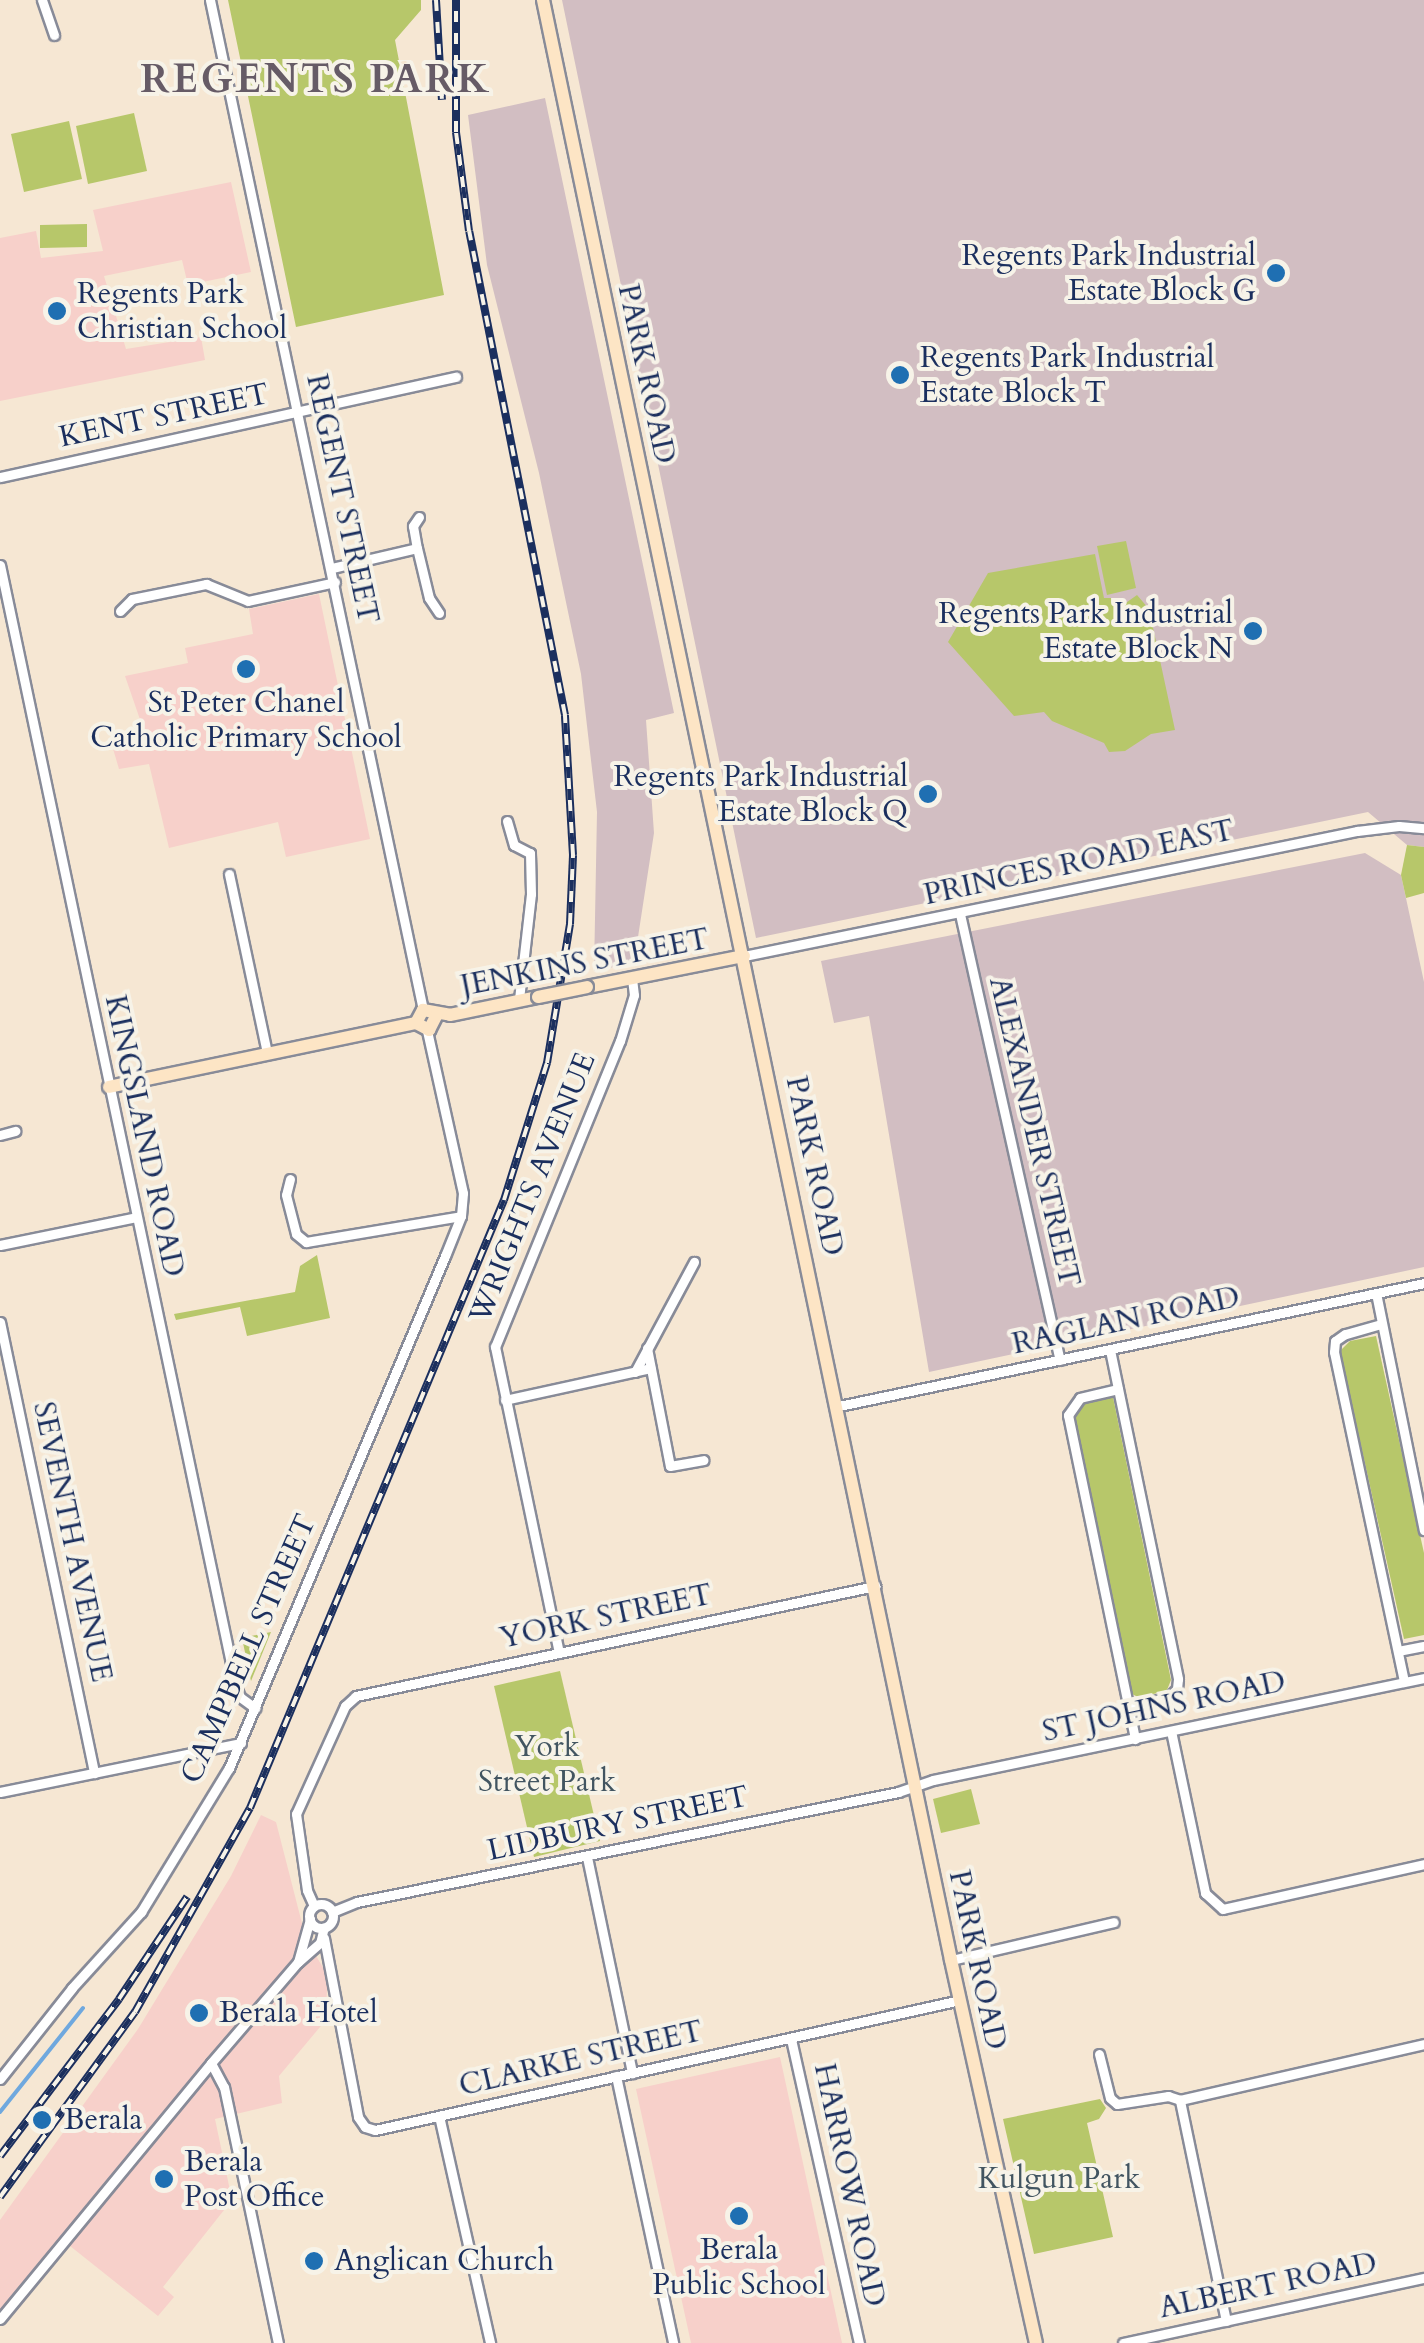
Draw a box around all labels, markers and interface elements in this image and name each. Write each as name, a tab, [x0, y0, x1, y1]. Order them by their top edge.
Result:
district label: REGENTS PARK	[140, 56, 492, 104]
place label: Regents Park Industrial Estate Block G	[962, 238, 1256, 308]
marker: Regents Park Industrial Estate Block G	[1265, 262, 1287, 284]
place label: Regents Park Christian School	[77, 276, 287, 346]
street label: PARK ROAD	[609, 281, 683, 467]
marker: Regents Park Christian School	[46, 300, 68, 322]
place label: Regents Park Industrial Estate Block T	[920, 340, 1214, 410]
marker: Regents Park Industrial Estate Block T	[889, 364, 911, 386]
street label: REGENT STREET	[298, 371, 386, 627]
street label: KENT STREET	[56, 376, 272, 456]
place label: Regents Park Industrial Estate Block N	[939, 596, 1233, 666]
marker: Regents Park Industrial Estate Block N	[1242, 620, 1264, 642]
marker: St Peter Chanel Catholic Primary School	[235, 658, 257, 680]
place label: St Peter Chanel Catholic Primary School	[90, 685, 402, 756]
place label: Regents Park Industrial Estate Block Q	[614, 759, 908, 830]
marker: Regents Park Industrial Estate Block Q	[917, 783, 939, 805]
street label: PRINCES ROAD EAST	[921, 813, 1237, 913]
street label: JENKINS STREET	[458, 921, 712, 1005]
street label: ALEXANDER STREET	[981, 973, 1087, 1291]
street label: KINGSLAND ROAD	[97, 992, 191, 1280]
street label: WRIGHTS AVENUE	[462, 1047, 604, 1329]
street label: PARK ROAD	[777, 1073, 851, 1259]
street label: RAGLAN ROAD	[1009, 1279, 1243, 1363]
street label: SEVENTH AVENUE	[25, 1399, 119, 1685]
street label: CAMPBELL STREET	[173, 1509, 325, 1789]
street label: YORK STREET	[496, 1577, 716, 1657]
street label: ST JOHNS ROAD	[1039, 1664, 1289, 1750]
park label: York Street Park	[478, 1729, 616, 1800]
street label: LIDBURY STREET	[484, 1779, 752, 1869]
street label: PARK ROAD	[940, 1867, 1014, 2053]
place label: Berala Hotel	[219, 1995, 378, 2031]
marker: Berala Hotel	[188, 2002, 210, 2024]
street label: CLARKE STREET	[456, 2013, 706, 2105]
street label: HARROW ROAD	[806, 2060, 892, 2310]
place label: Berala	[64, 2102, 143, 2138]
marker: Berala	[29, 2107, 55, 2133]
place label: Berala Post Office	[184, 2144, 325, 2214]
park label: Kulgun Park	[978, 2161, 1140, 2197]
marker: Berala Post Office	[153, 2168, 175, 2190]
marker: Berala Public School	[728, 2205, 750, 2227]
place label: Berala Public School	[652, 2232, 826, 2302]
place label: Anglican Church	[334, 2243, 554, 2279]
street label: ALBERT ROAD	[1156, 2245, 1380, 2327]
marker: Anglican Church	[303, 2250, 325, 2272]

